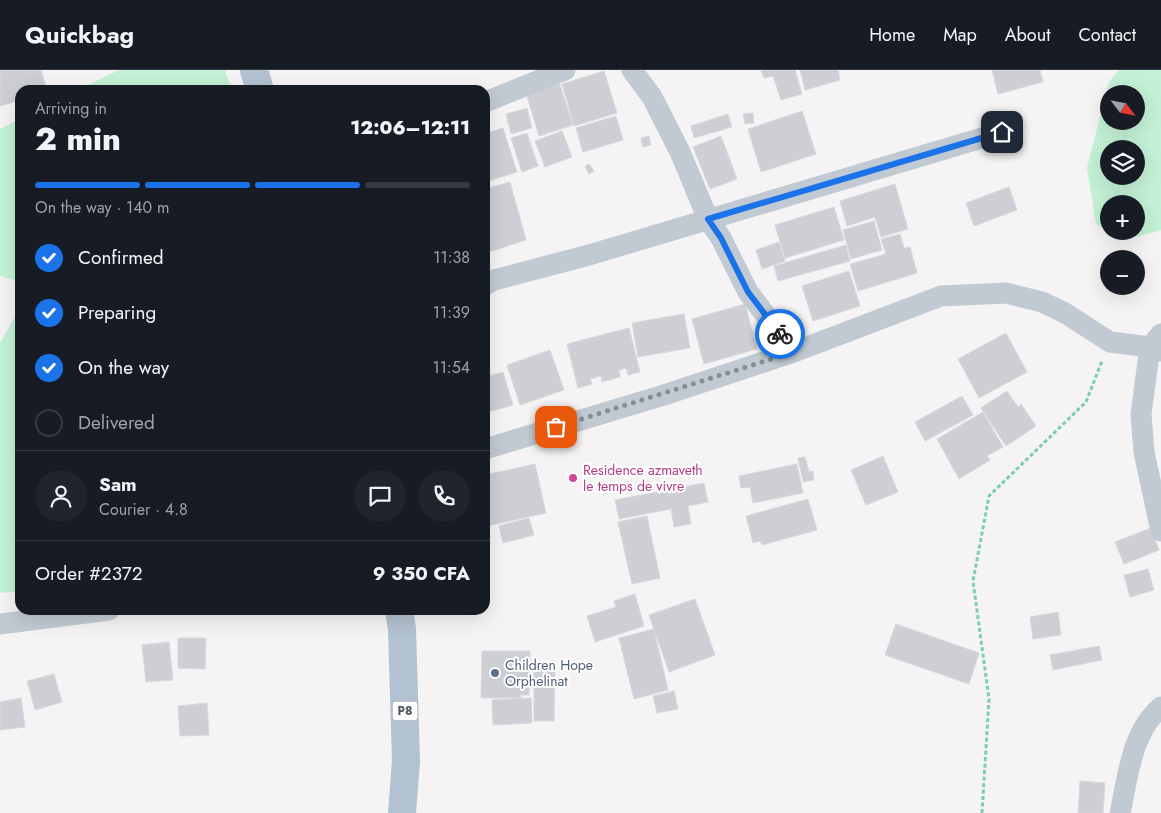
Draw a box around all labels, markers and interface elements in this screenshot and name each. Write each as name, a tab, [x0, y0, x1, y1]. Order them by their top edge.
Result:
text: Quickbag	[25, 17, 134, 52]
text: Home	[869, 22, 915, 48]
text: Map	[943, 22, 977, 48]
text: About	[1005, 22, 1050, 48]
text: Contact	[1078, 22, 1136, 48]
north arrow	[1100, 85, 1145, 130]
map controls	[1100, 85, 1145, 295]
text: Arriving in	[35, 97, 107, 120]
pin	[981, 111, 1023, 153]
text: 12:06–12:11	[350, 114, 470, 141]
text: 2 min	[35, 116, 121, 162]
icon: home	[988, 118, 1016, 146]
button: layers	[1100, 140, 1145, 185]
button: +	[1100, 195, 1145, 240]
text: On the way · 140 m	[35, 196, 169, 219]
icon: check	[35, 244, 63, 272]
text: Confirmed	[78, 244, 164, 271]
text: 11:38	[433, 246, 470, 269]
button: −	[1100, 250, 1145, 295]
icon: check	[35, 299, 63, 327]
text: Preparing	[78, 299, 156, 326]
text: 11:39	[433, 301, 470, 324]
courier	[755, 309, 805, 359]
icon: bike	[766, 320, 794, 348]
icon: check	[35, 354, 63, 382]
text: On the way	[78, 354, 169, 381]
text: 11:54	[432, 356, 470, 379]
pin	[535, 406, 577, 448]
text: Delivered	[78, 409, 155, 436]
icon: bag	[542, 413, 570, 441]
place label: Residence azmaveth le temps de vivre	[583, 460, 703, 496]
button: person	[35, 470, 87, 522]
button: chat	[354, 470, 406, 522]
button: phone	[418, 470, 470, 522]
text: Sam	[99, 471, 137, 498]
marker: Residence azmaveth le temps de vivre	[567, 472, 579, 484]
text: Courier · 4.8	[99, 498, 188, 521]
text: Order #2372	[35, 560, 143, 587]
text: 9 350 CFA	[373, 560, 470, 587]
place label: Children Hope Orphelinat	[505, 655, 593, 691]
marker: Children Hope Orphelinat	[489, 667, 501, 679]
road number: P8	[392, 701, 418, 720]

